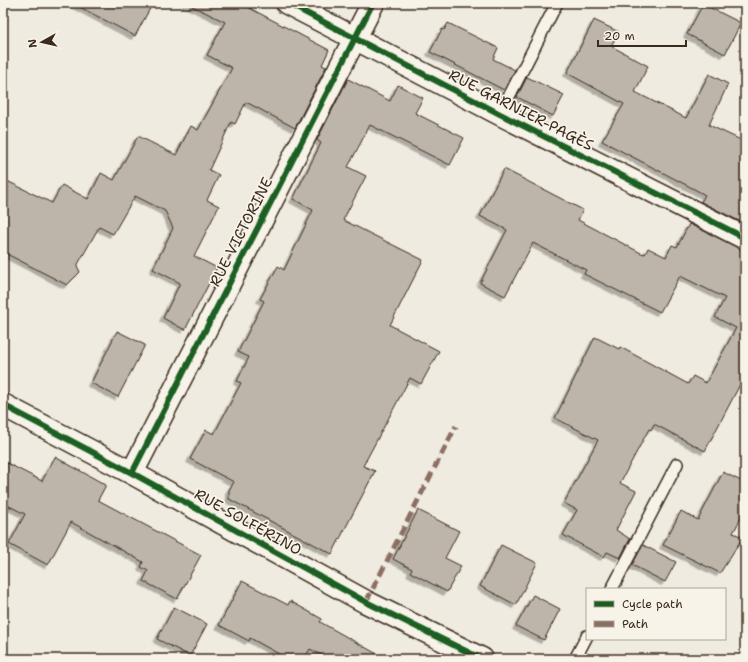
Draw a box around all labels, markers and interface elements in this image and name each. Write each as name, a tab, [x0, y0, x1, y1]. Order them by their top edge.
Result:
north arrow	[22, 22, 62, 62]
scale bar	[598, 22, 686, 48]
text: 20 m	[604, 28, 635, 44]
text: N	[25, 38, 41, 49]
street label: RUE GARNIER-PAGÈS	[445, 64, 597, 155]
street label: RUE VICTORINE	[205, 174, 277, 290]
street label: RUE SOLFÉRINO	[191, 483, 306, 560]
legend	[586, 588, 726, 640]
text: Cycle path	[622, 596, 683, 612]
text: Path	[622, 616, 648, 632]

